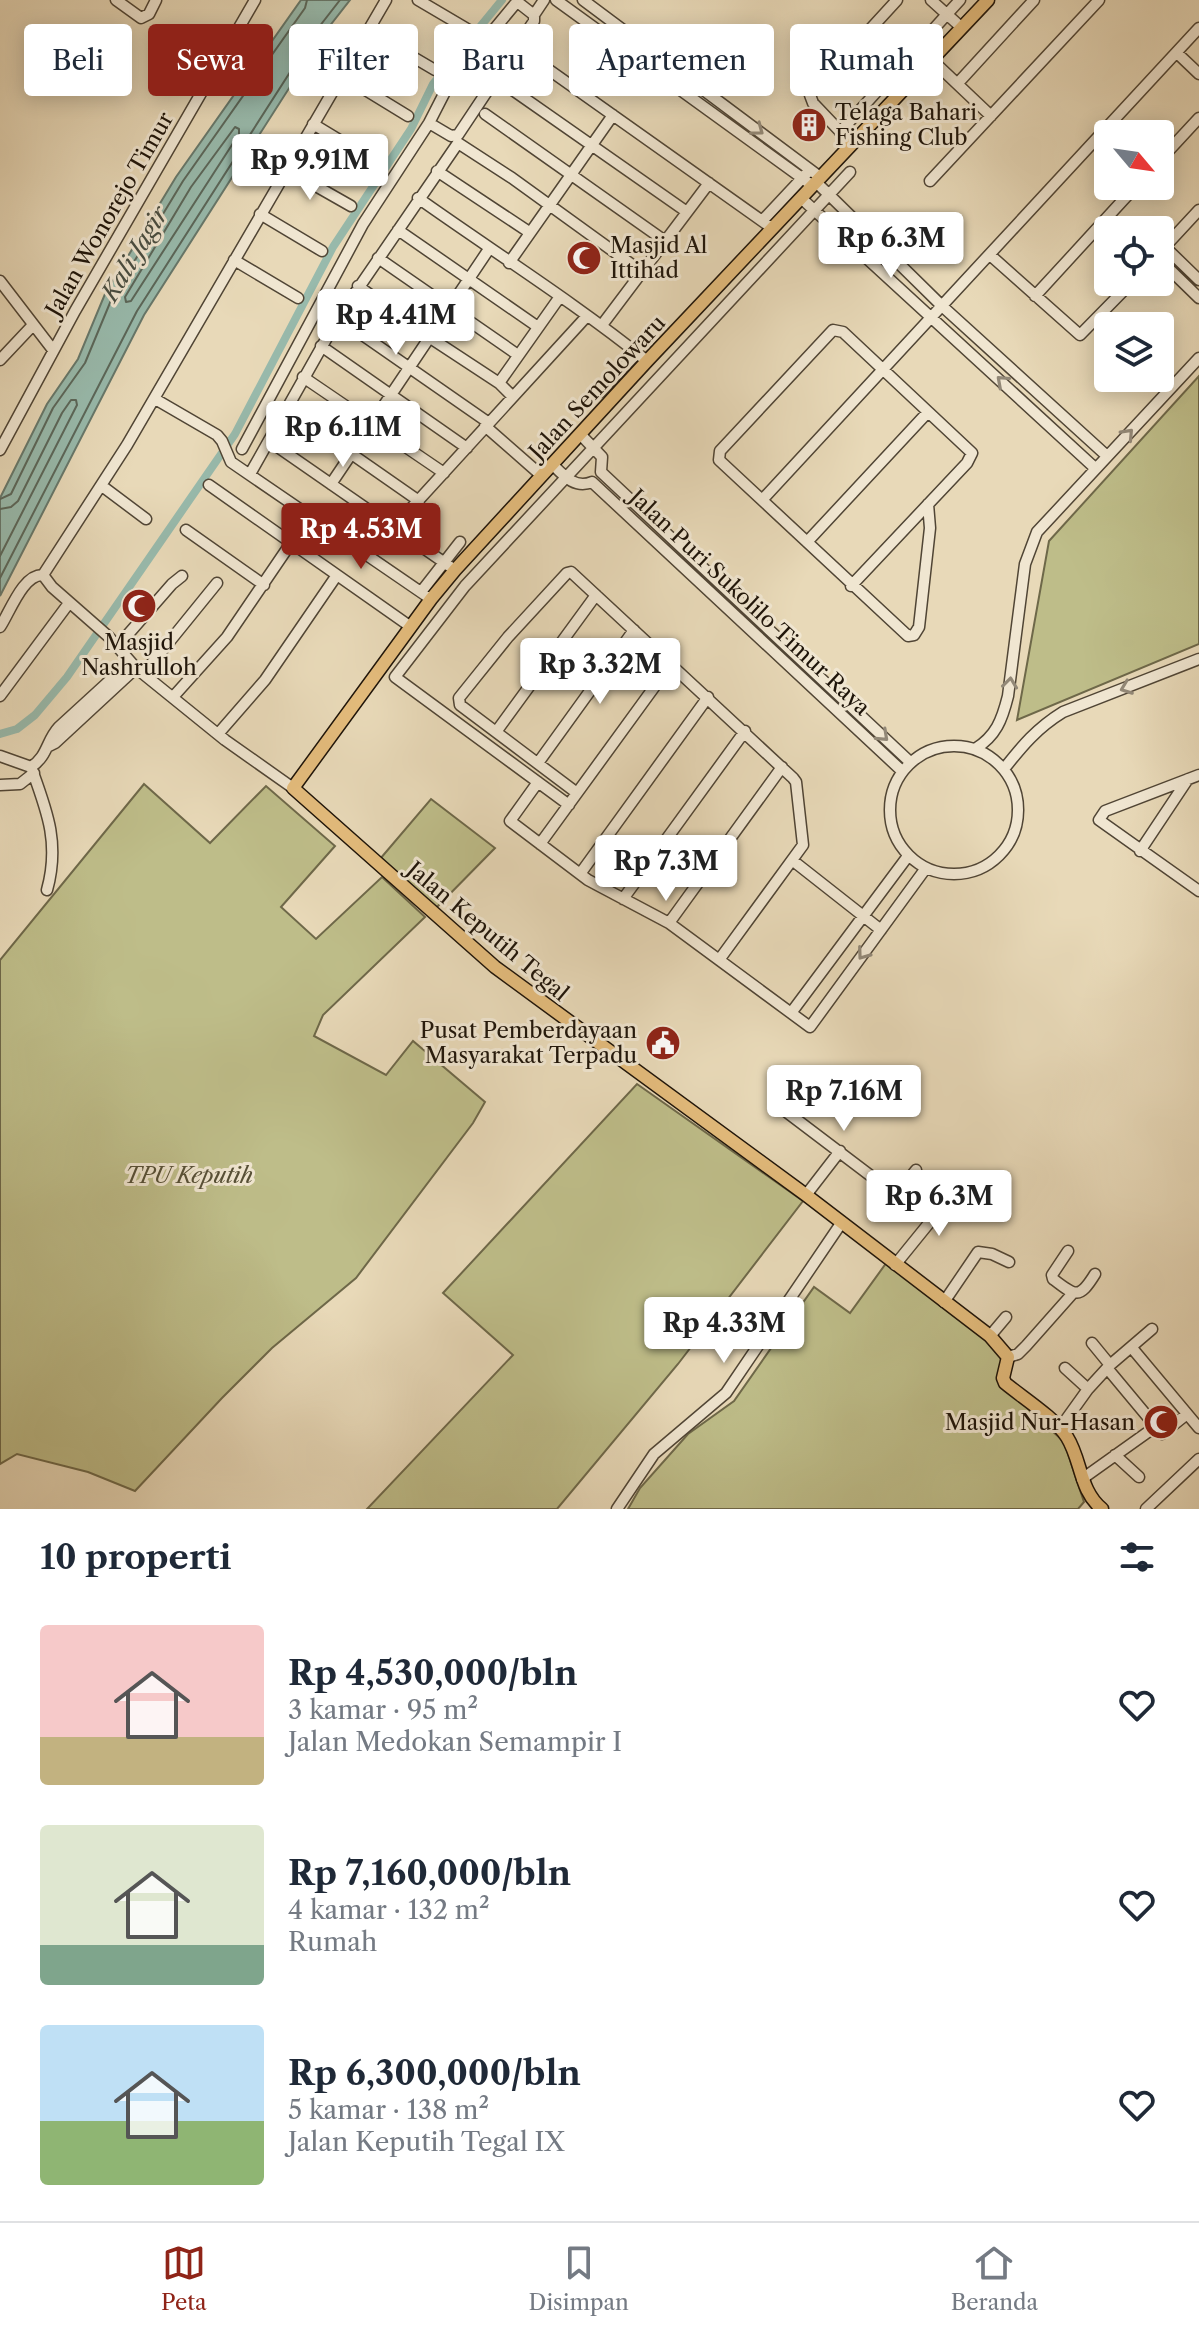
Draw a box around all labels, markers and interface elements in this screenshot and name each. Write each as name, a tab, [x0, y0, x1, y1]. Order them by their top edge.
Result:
chip: Beli	[24, 24, 132, 96]
chip: Sewa	[148, 24, 273, 96]
chip: Filter	[289, 24, 418, 96]
chip: Baru	[434, 24, 553, 96]
chip: Apartemen	[569, 24, 774, 96]
chip: Rumah	[790, 24, 943, 96]
place label: Telaga Bahari Fishing Club	[835, 99, 977, 151]
building icon: Telaga Bahari Fishing Club	[790, 106, 828, 144]
street label: Jalan Wonorejo Timur	[38, 107, 179, 324]
one-way arrow	[749, 120, 764, 134]
north arrow	[1094, 120, 1174, 200]
map controls	[1094, 120, 1174, 392]
pin: Rp 9.91M	[227, 134, 393, 202]
text: Rp 9.91M	[250, 144, 370, 176]
water label: Kali Jagir	[94, 200, 175, 308]
pin: Rp 6.3M	[817, 212, 965, 280]
button: locate	[1094, 216, 1174, 296]
text: Rp 6.3M	[837, 222, 945, 254]
place label: Masjid Al Ittihad	[610, 232, 708, 284]
mosque icon: Masjid Al Ittihad	[565, 239, 603, 277]
pin: Rp 4.41M	[313, 289, 479, 357]
text: Rp 4.41M	[335, 299, 457, 331]
street label: Jalan Semolowaru	[521, 309, 671, 467]
button: layers	[1094, 312, 1174, 392]
one-way arrow	[997, 376, 1012, 390]
pin: Rp 6.11M	[260, 401, 426, 469]
text: Rp 6.11M	[284, 411, 402, 443]
one-way arrow	[1119, 429, 1133, 443]
street label: Jalan Puri Sukolilo Timur Raya	[621, 482, 876, 721]
pin: Rp 4.53M	[278, 503, 444, 571]
text: Rp 4.53M	[299, 513, 423, 545]
mosque icon: Masjid Nashrulloh	[120, 587, 158, 625]
place label: Masjid Nashrulloh	[81, 629, 197, 681]
pin: Rp 3.32M	[517, 638, 683, 706]
text: Rp 3.32M	[538, 648, 662, 680]
one-way arrow	[1001, 676, 1018, 690]
one-way arrow	[1120, 678, 1134, 695]
one-way arrow	[873, 727, 888, 741]
pin: Rp 7.3M	[592, 835, 740, 903]
text: Rp 7.3M	[613, 845, 719, 877]
street label: Jalan Keputih Tegal	[399, 854, 574, 1007]
one-way arrow	[858, 945, 873, 959]
place label: Pusat Pemberdayaan Masyarakat Terpadu	[420, 1017, 637, 1069]
public building icon: Pusat Pemberdayaan Masyarakat Terpadu	[644, 1024, 682, 1062]
pin: Rp 7.16M	[761, 1065, 927, 1133]
text: Rp 7.16M	[785, 1075, 903, 1107]
park label: TPU Keputih	[125, 1162, 253, 1189]
pin: Rp 6.3M	[865, 1170, 1013, 1238]
text: Rp 6.3M	[885, 1180, 993, 1212]
pin: Rp 4.33M	[641, 1297, 807, 1365]
text: Rp 4.33M	[662, 1307, 786, 1339]
mosque icon: Masjid Nur-Hasan	[1142, 1403, 1180, 1441]
place label: Masjid Nur-Hasan	[945, 1409, 1135, 1436]
icon: filters	[1115, 1535, 1159, 1579]
text: 10 properti	[40, 1536, 231, 1578]
text: Rp 4,530,000/bln	[288, 1652, 578, 1694]
icon: home	[104, 1657, 200, 1753]
icon: heart	[1115, 1683, 1159, 1727]
text: 3 kamar · 95 m²	[288, 1694, 478, 1726]
text: Jalan Medokan Semampir I	[288, 1726, 622, 1758]
text: Rp 7,160,000/bln	[288, 1852, 571, 1894]
icon: home	[104, 1857, 200, 1953]
icon: heart	[1115, 1883, 1159, 1927]
text: 4 kamar · 132 m²	[288, 1894, 490, 1926]
text: Rumah	[288, 1926, 377, 1958]
text: Rp 6,300,000/bln	[288, 2052, 581, 2094]
icon: home	[104, 2057, 200, 2153]
icon: heart	[1115, 2083, 1159, 2127]
text: 5 kamar · 138 m²	[288, 2094, 489, 2126]
text: Jalan Keputih Tegal IX	[288, 2126, 565, 2158]
tab: Peta	[161, 2241, 207, 2316]
tab: Disimpan	[529, 2241, 629, 2316]
tab: Beranda	[951, 2241, 1038, 2316]

